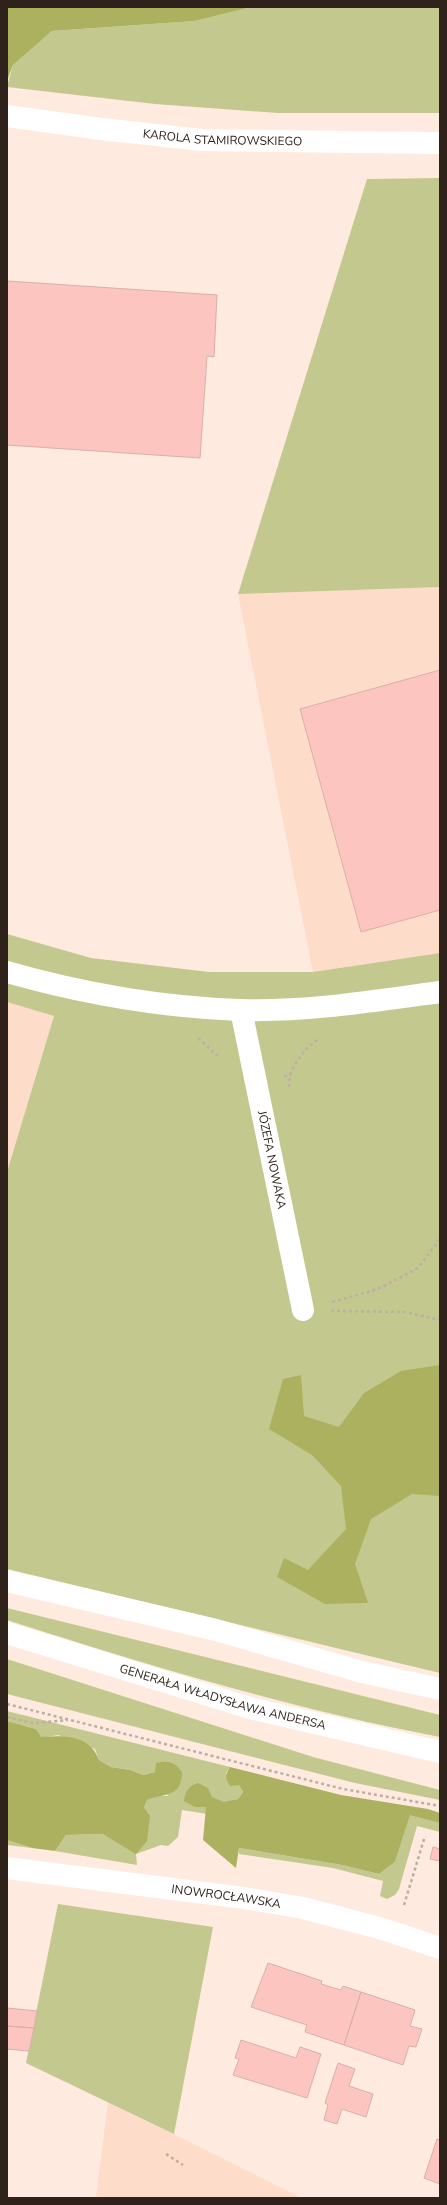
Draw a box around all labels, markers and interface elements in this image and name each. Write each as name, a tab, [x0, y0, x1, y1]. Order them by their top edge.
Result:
street label: KAROLA STAMIROWSKIEGO	[142, 126, 302, 149]
street label: JÓZEFA NOWAKA	[254, 1108, 290, 1211]
street label: GENERAŁA WŁADYSŁAWA ANDERSA	[118, 1660, 328, 1733]
street label: INOWROCŁAWSKA	[171, 1881, 282, 1912]

